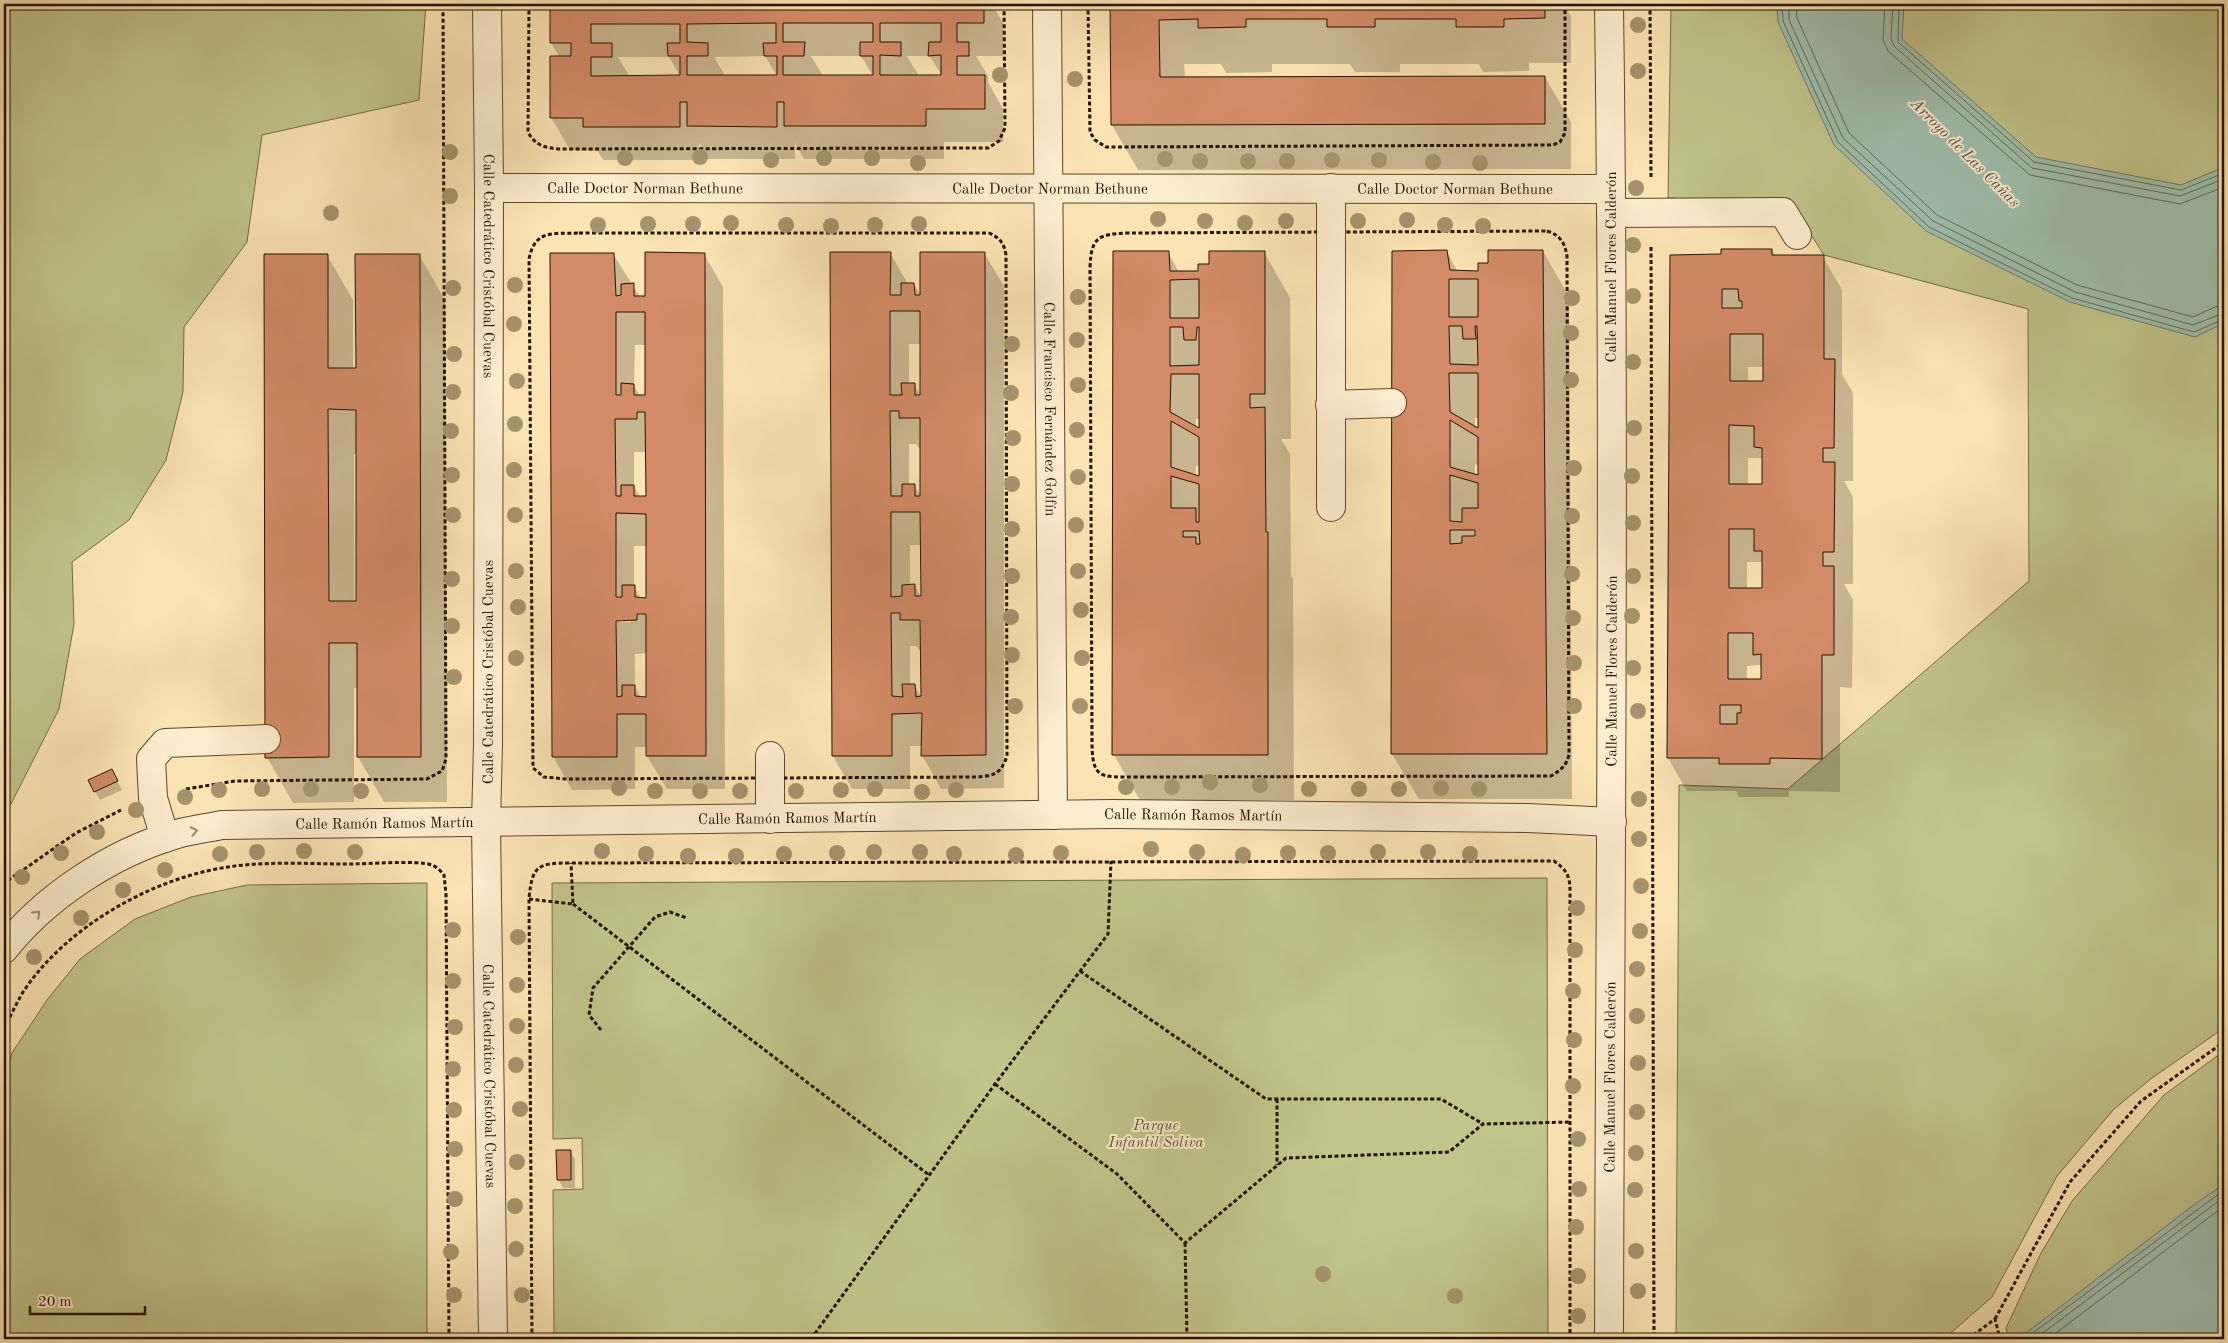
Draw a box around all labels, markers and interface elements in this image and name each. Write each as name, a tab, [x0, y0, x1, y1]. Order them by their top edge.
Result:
water label: Arroyo de Las Cañas	[1906, 95, 2022, 211]
street label: Calle Catedrático Cristóbal Cuevas	[480, 154, 495, 378]
street label: Calle Manuel Flores Calderón	[1605, 171, 1620, 363]
street label: Calle Doctor Norman Bethune	[547, 182, 743, 197]
street label: Calle Doctor Norman Bethune	[952, 182, 1148, 198]
street label: Calle Doctor Norman Bethune	[1357, 183, 1553, 198]
street label: Calle Francisco Fernández Golfín	[1040, 302, 1057, 516]
street label: Calle Catedrático Cristóbal Cuevas	[482, 560, 497, 784]
street label: Calle Manuel Flores Calderón	[1605, 575, 1621, 767]
street label: Calle Ramón Ramos Martín	[1104, 808, 1283, 825]
street label: Calle Ramón Ramos Martín	[698, 811, 877, 828]
street label: Calle Ramón Ramos Martín	[295, 816, 474, 833]
one-way arrow	[190, 826, 199, 836]
one-way arrow	[31, 911, 40, 920]
street label: Calle Catedrático Cristóbal Cuevas	[479, 964, 497, 1188]
street label: Calle Manuel Flores Calderón	[1604, 981, 1619, 1173]
park label: Parque Infantil Soliva	[1107, 1119, 1204, 1151]
scale bar	[30, 1283, 145, 1315]
text: 20 m	[38, 1295, 72, 1310]

